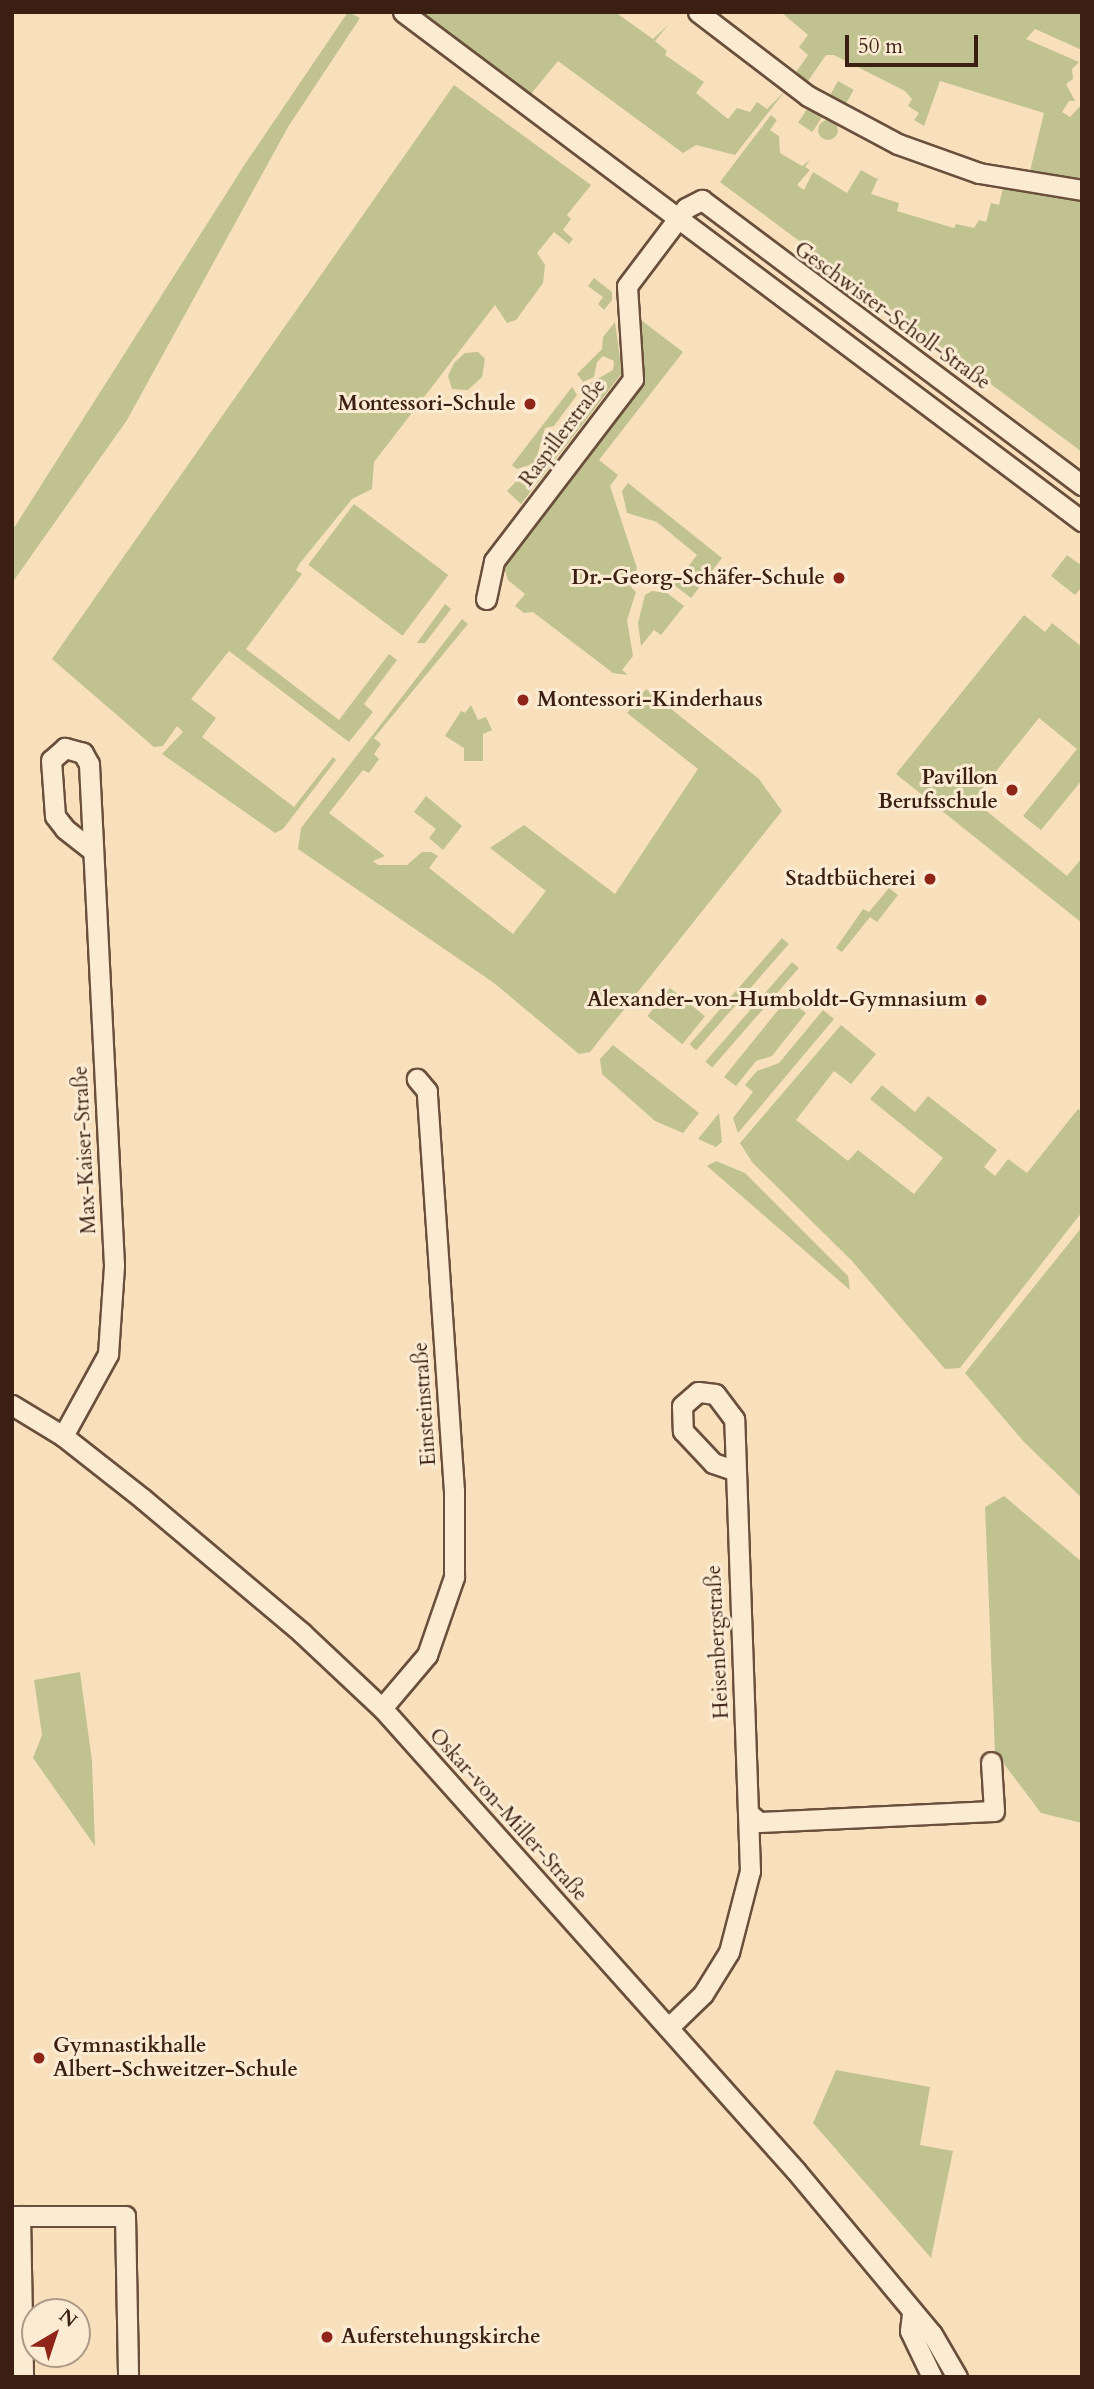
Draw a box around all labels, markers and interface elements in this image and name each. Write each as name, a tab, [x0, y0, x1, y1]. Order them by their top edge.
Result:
scale bar	[849, 21, 982, 65]
text: 50 m	[858, 32, 903, 61]
street label: Geschwister-Scholl-Straße	[789, 236, 995, 396]
street label: Raspillerstraße	[514, 374, 612, 492]
place label: Montessori-Schule	[338, 391, 516, 417]
marker: Montessori-Schule	[522, 396, 538, 412]
place label: Dr.-Georg-Schäfer-Schule	[571, 565, 825, 591]
marker: Dr.-Georg-Schäfer-Schule	[831, 570, 847, 586]
place label: Montessori-Kinderhaus	[537, 687, 763, 713]
marker: Montessori-Kinderhaus	[515, 692, 531, 708]
place label: Pavillon Berufsschule	[878, 765, 998, 815]
marker: Pavillon Berufsschule	[1004, 782, 1020, 798]
place label: Stadtbücherei	[786, 866, 916, 892]
marker: Stadtbücherei	[922, 871, 938, 887]
place label: Alexander-von-Humboldt-Gymnasium	[587, 987, 967, 1013]
marker: Alexander-von-Humboldt-Gymnasium	[973, 992, 989, 1008]
street label: Max-Kaiser-Straße	[68, 1065, 102, 1235]
street label: Einsteinstraße	[408, 1341, 442, 1467]
street label: Heisenbergstraße	[701, 1564, 735, 1720]
street label: Oskar-von-Miller-Straße	[423, 1723, 593, 1907]
place label: Gymnastikhalle Albert-Schweitzer-Schule	[53, 2033, 298, 2083]
marker: Gymnastikhalle Albert-Schweitzer-Schule	[31, 2050, 47, 2066]
north arrow	[21, 2298, 91, 2368]
text: N	[53, 2303, 83, 2334]
place label: Auferstehungskirche	[341, 2324, 541, 2350]
marker: Auferstehungskirche	[319, 2329, 335, 2345]

